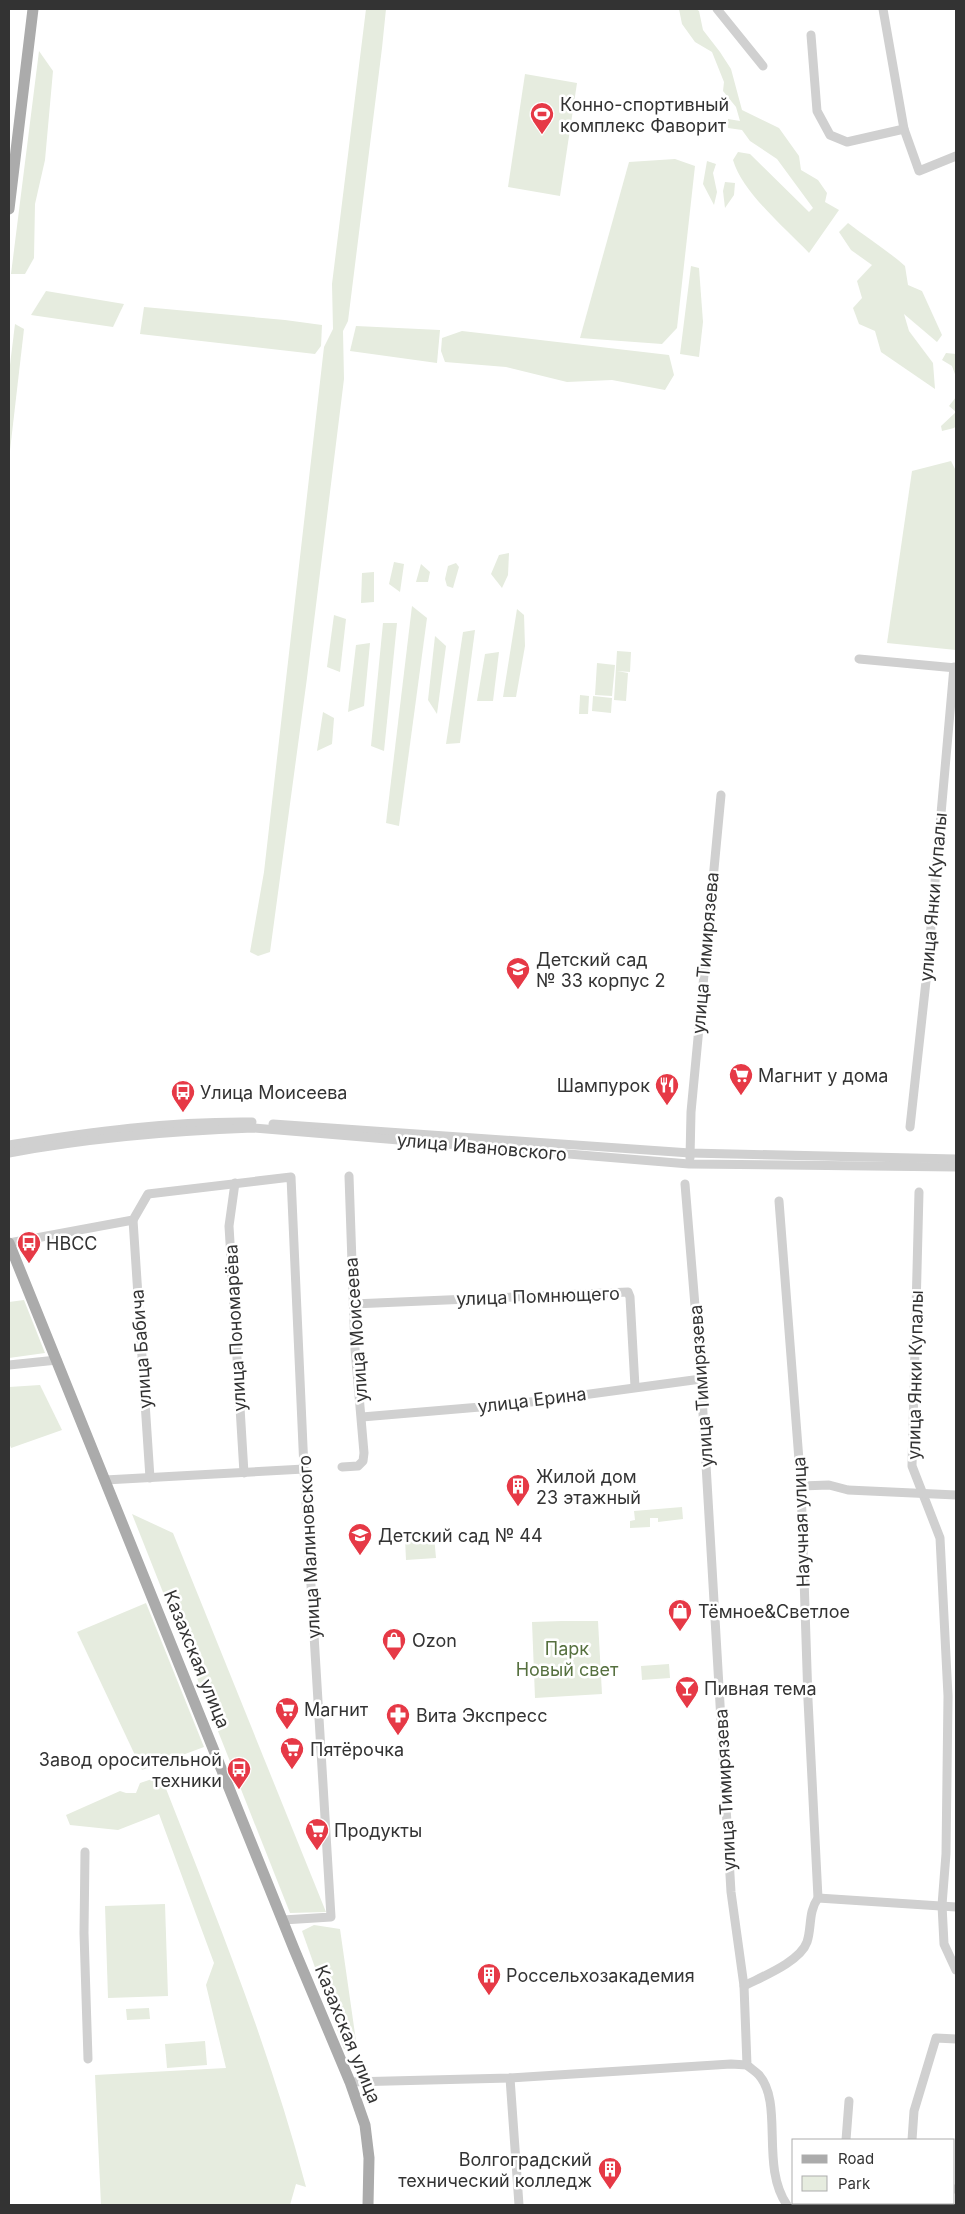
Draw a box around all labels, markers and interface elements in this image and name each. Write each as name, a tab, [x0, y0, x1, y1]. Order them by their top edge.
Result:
place label: Конно-спортивный комплекс Фаворит	[560, 94, 729, 136]
sports icon: Конно-спортивный комплекс Фаворит	[529, 101, 555, 135]
street label: улица Янки Купалы	[915, 812, 951, 982]
street label: улица Тимирязева	[687, 871, 723, 1035]
place label: Детский сад № 33 корпус 2	[536, 949, 666, 991]
school or university icon: Детский сад № 33 корпус 2	[505, 956, 531, 990]
supermarket icon: Магнит у дома	[728, 1062, 754, 1096]
place label: Магнит у дома	[758, 1065, 888, 1086]
restaurant icon: Шампурок	[654, 1072, 680, 1106]
place label: Шампурок	[557, 1075, 650, 1096]
bus stop icon: Улица Моисеева	[170, 1079, 196, 1113]
place label: Улица Моисеева	[200, 1082, 347, 1103]
street label: улица Ивановского	[396, 1129, 568, 1165]
bus stop icon: НВСС	[16, 1230, 42, 1264]
place label: НВСС	[46, 1233, 97, 1254]
street label: улица Пономарёва	[220, 1244, 250, 1412]
street label: улица Моисеева	[340, 1257, 372, 1403]
street label: улица Помнющего	[456, 1283, 620, 1309]
street label: улица Бабича	[126, 1289, 156, 1409]
street label: улица Янки Купалы	[903, 1290, 927, 1460]
street label: улица Тимирязева	[685, 1304, 717, 1468]
street label: улица Ерина	[476, 1383, 588, 1417]
street label: улица Малиновского	[294, 1455, 324, 1639]
street label: Научная улица	[788, 1456, 814, 1588]
place label: Жилой дом 23 этажный	[536, 1466, 641, 1508]
building icon: Жилой дом 23 этажный	[505, 1473, 531, 1507]
school or university icon: Детский сад № 44	[347, 1522, 373, 1556]
place label: Детский сад № 44	[378, 1525, 543, 1546]
street label: Казахская улица	[160, 1587, 234, 1731]
shop icon: Тёмное&Светлое	[667, 1598, 693, 1632]
place label: Тёмное&Светлое	[698, 1601, 850, 1622]
shop icon: Ozon	[381, 1627, 407, 1661]
place label: Ozon	[412, 1630, 457, 1651]
park label: Парк Новый свет	[516, 1638, 619, 1680]
bar icon: Пивная тема	[674, 1675, 700, 1709]
place label: Пивная тема	[704, 1678, 817, 1699]
supermarket icon: Магнит	[274, 1696, 300, 1730]
place label: Магнит	[304, 1699, 369, 1720]
pharmacy icon: Вита Экспресс	[385, 1702, 411, 1736]
place label: Вита Экспресс	[416, 1705, 547, 1726]
street label: улица Тимирязева	[710, 1708, 740, 1872]
supermarket icon: Пятёрочка	[279, 1736, 305, 1770]
place label: Пятёрочка	[310, 1739, 404, 1760]
place label: Завод оросительной техники	[39, 1749, 222, 1791]
bus stop icon: Завод оросительной техники	[226, 1756, 252, 1790]
supermarket icon: Продукты	[304, 1817, 330, 1851]
place label: Продукты	[334, 1820, 422, 1841]
street label: Казахская улица	[311, 1962, 385, 2106]
building icon: Россельхозакадемия	[476, 1962, 502, 1996]
place label: Россельхозакадемия	[506, 1965, 695, 1986]
legend	[792, 2139, 955, 2204]
place label: Волгоградский технический колледж	[398, 2149, 592, 2191]
text: Road	[838, 2149, 874, 2168]
building icon: Волгоградский технический колледж	[597, 2156, 623, 2190]
text: Park	[838, 2174, 871, 2193]

